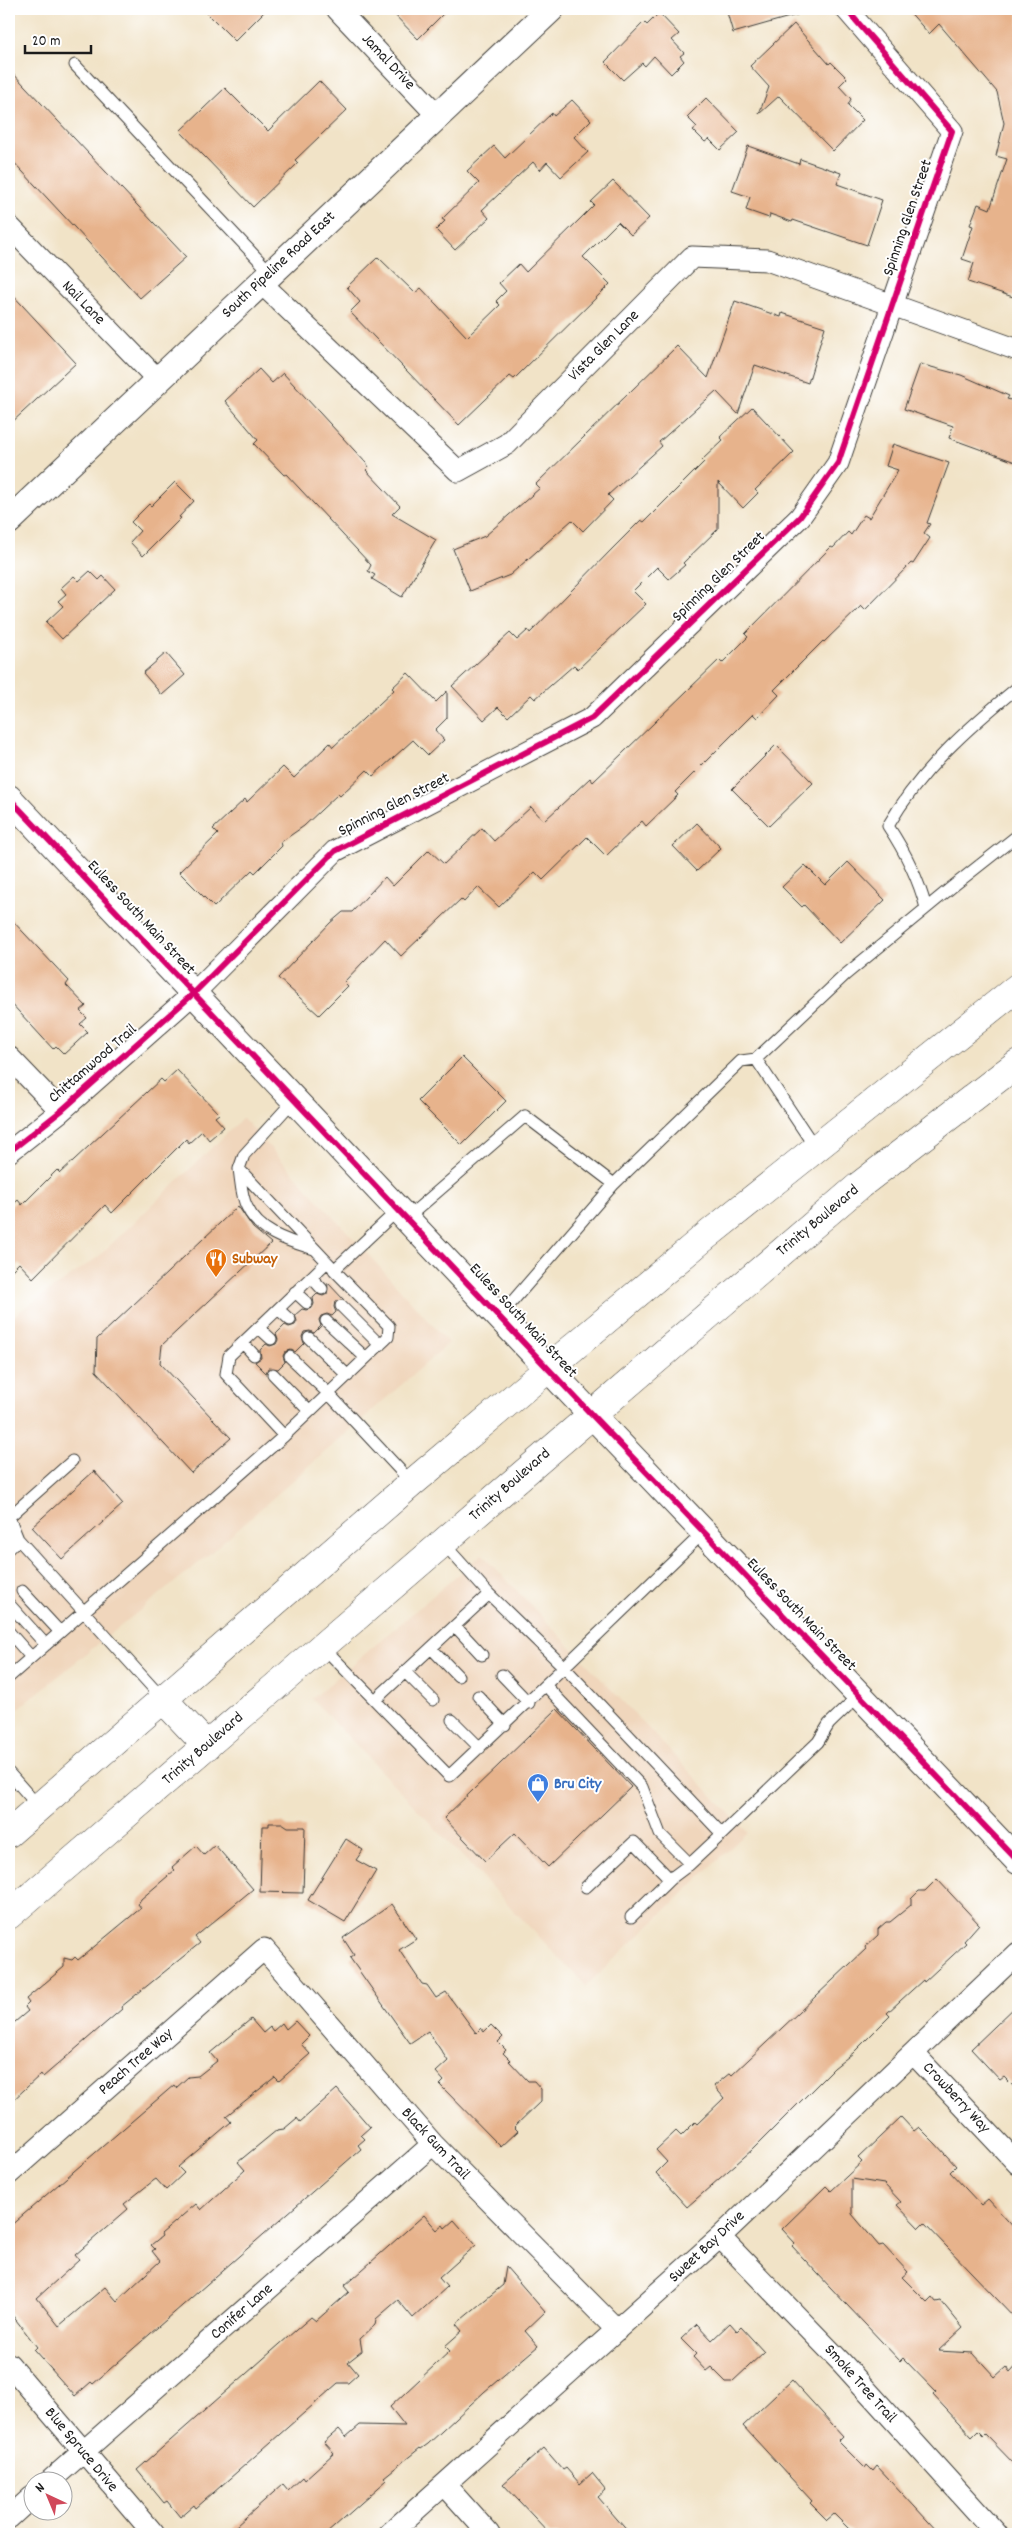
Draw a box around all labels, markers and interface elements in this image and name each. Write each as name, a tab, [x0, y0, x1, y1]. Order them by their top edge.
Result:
scale bar	[25, 22, 91, 54]
street label: Jamal Drive	[356, 29, 420, 95]
text: 20 m	[32, 31, 60, 53]
street label: Spinning Glen Street	[877, 156, 939, 279]
street label: South Pipeline Road East	[217, 206, 341, 324]
street label: Nail Lane	[56, 275, 110, 331]
street label: Vista Glen Lane	[563, 305, 645, 387]
street label: Spinning Glen Street	[667, 526, 771, 628]
street label: Spinning Glen Street	[334, 767, 454, 843]
street label: Euless South Main Street	[81, 855, 201, 981]
street label: Chittamwood Trail	[44, 1019, 142, 1109]
street label: Trinity Boulevard	[772, 1180, 864, 1262]
restaurant icon: Subway	[204, 1247, 228, 1278]
place label: Subway	[232, 1248, 279, 1271]
street label: Euless South Main Street	[463, 1258, 583, 1384]
street label: Trinity Boulevard	[464, 1443, 556, 1527]
street label: Euless South Main Street	[741, 1553, 861, 1677]
street label: Trinity Boulevard	[157, 1707, 249, 1791]
shop icon: Bru City	[526, 1772, 550, 1803]
place label: Bru City	[554, 1773, 603, 1796]
street label: Peach Tree Way	[94, 2023, 179, 2101]
street label: Crowberry Way	[917, 2057, 996, 2139]
street label: Black Gum Trail	[395, 2103, 475, 2186]
street label: Sweet Bay Drive	[664, 2205, 750, 2289]
street label: Conifer Lane	[206, 2278, 278, 2346]
street label: Smoke Tree Trail	[818, 2339, 902, 2429]
street label: Blue Spruce Drive	[39, 2403, 123, 2497]
north arrow	[22, 2470, 72, 2520]
text: N	[31, 2478, 50, 2498]

